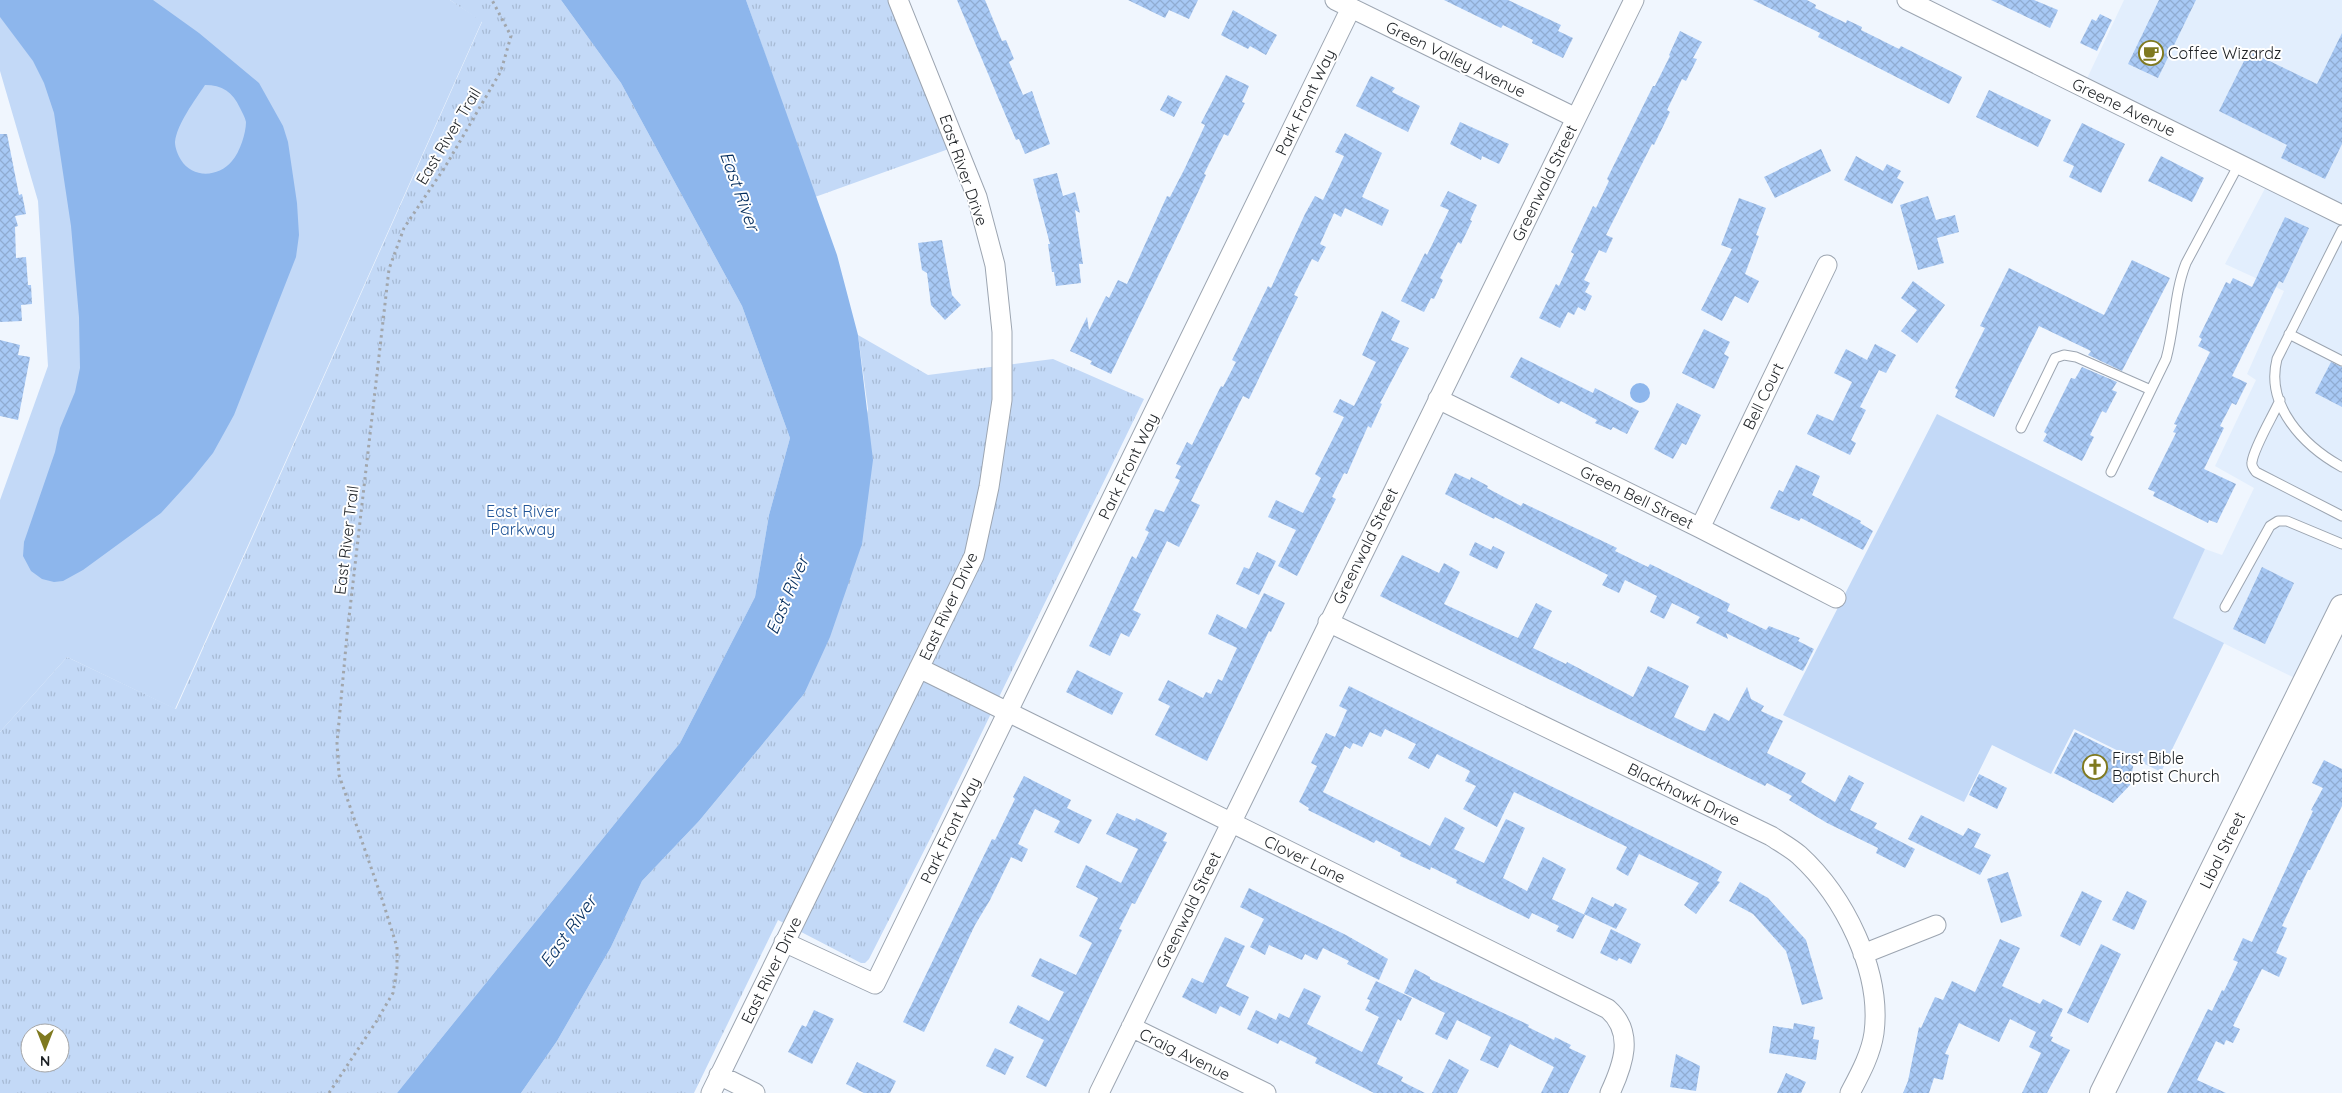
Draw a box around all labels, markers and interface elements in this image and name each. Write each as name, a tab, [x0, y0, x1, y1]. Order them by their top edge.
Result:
street label: Green Valley Avenue	[1383, 16, 1529, 102]
cafe icon: Coffee Wizardz	[2138, 40, 2164, 66]
place label: Coffee Wizardz	[2168, 43, 2282, 63]
street label: Park Front Way	[1271, 46, 1339, 158]
street label: Greene Avenue	[2069, 73, 2179, 141]
street label: East River Trail	[411, 84, 485, 188]
street label: East River Drive	[936, 112, 992, 228]
street label: Greenwald Street	[1507, 121, 1581, 245]
water label: East River	[715, 148, 766, 236]
street label: Bell Court	[1738, 359, 1788, 433]
street label: Park Front Way	[1094, 410, 1162, 522]
street label: Green Bell Street	[1577, 461, 1697, 533]
street label: East River Trail	[329, 484, 363, 596]
street label: Greenwald Street	[1328, 484, 1402, 608]
park label: East River Parkway	[486, 501, 560, 539]
street label: East River Drive	[914, 549, 982, 663]
water label: East River	[760, 550, 815, 638]
place label: First Bible Baptist Church	[2112, 748, 2220, 786]
church icon: First Bible Baptist Church	[2082, 754, 2108, 780]
street label: Blackhawk Drive	[1624, 758, 1744, 830]
street label: Park Front Way	[916, 774, 984, 886]
street label: Libal Street	[2195, 808, 2249, 892]
street label: Clover Lane	[1261, 831, 1349, 887]
street label: Greenwald Street	[1151, 848, 1225, 972]
water label: East River	[534, 889, 603, 971]
street label: East River Drive	[736, 913, 806, 1027]
north arrow	[20, 1023, 70, 1073]
street label: Craig Avenue	[1136, 1023, 1234, 1085]
text: N	[40, 1052, 50, 1070]

